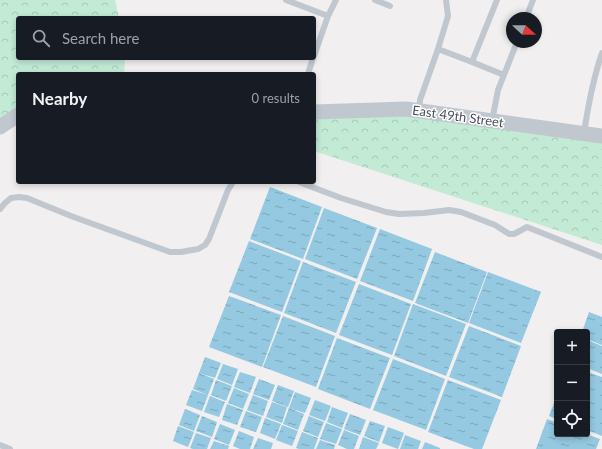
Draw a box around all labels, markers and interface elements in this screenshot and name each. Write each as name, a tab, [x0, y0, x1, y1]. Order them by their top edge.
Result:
north arrow	[506, 12, 542, 48]
search box	[16, 16, 316, 60]
icon: search	[30, 27, 52, 49]
text: Search here	[62, 29, 139, 47]
text: Nearby	[32, 88, 87, 109]
text: 0 results	[252, 90, 300, 106]
street label: East 49th Street	[411, 102, 505, 130]
map controls	[554, 329, 590, 437]
button: +	[554, 329, 590, 365]
button: −	[554, 365, 590, 401]
button: locate	[554, 401, 590, 437]

